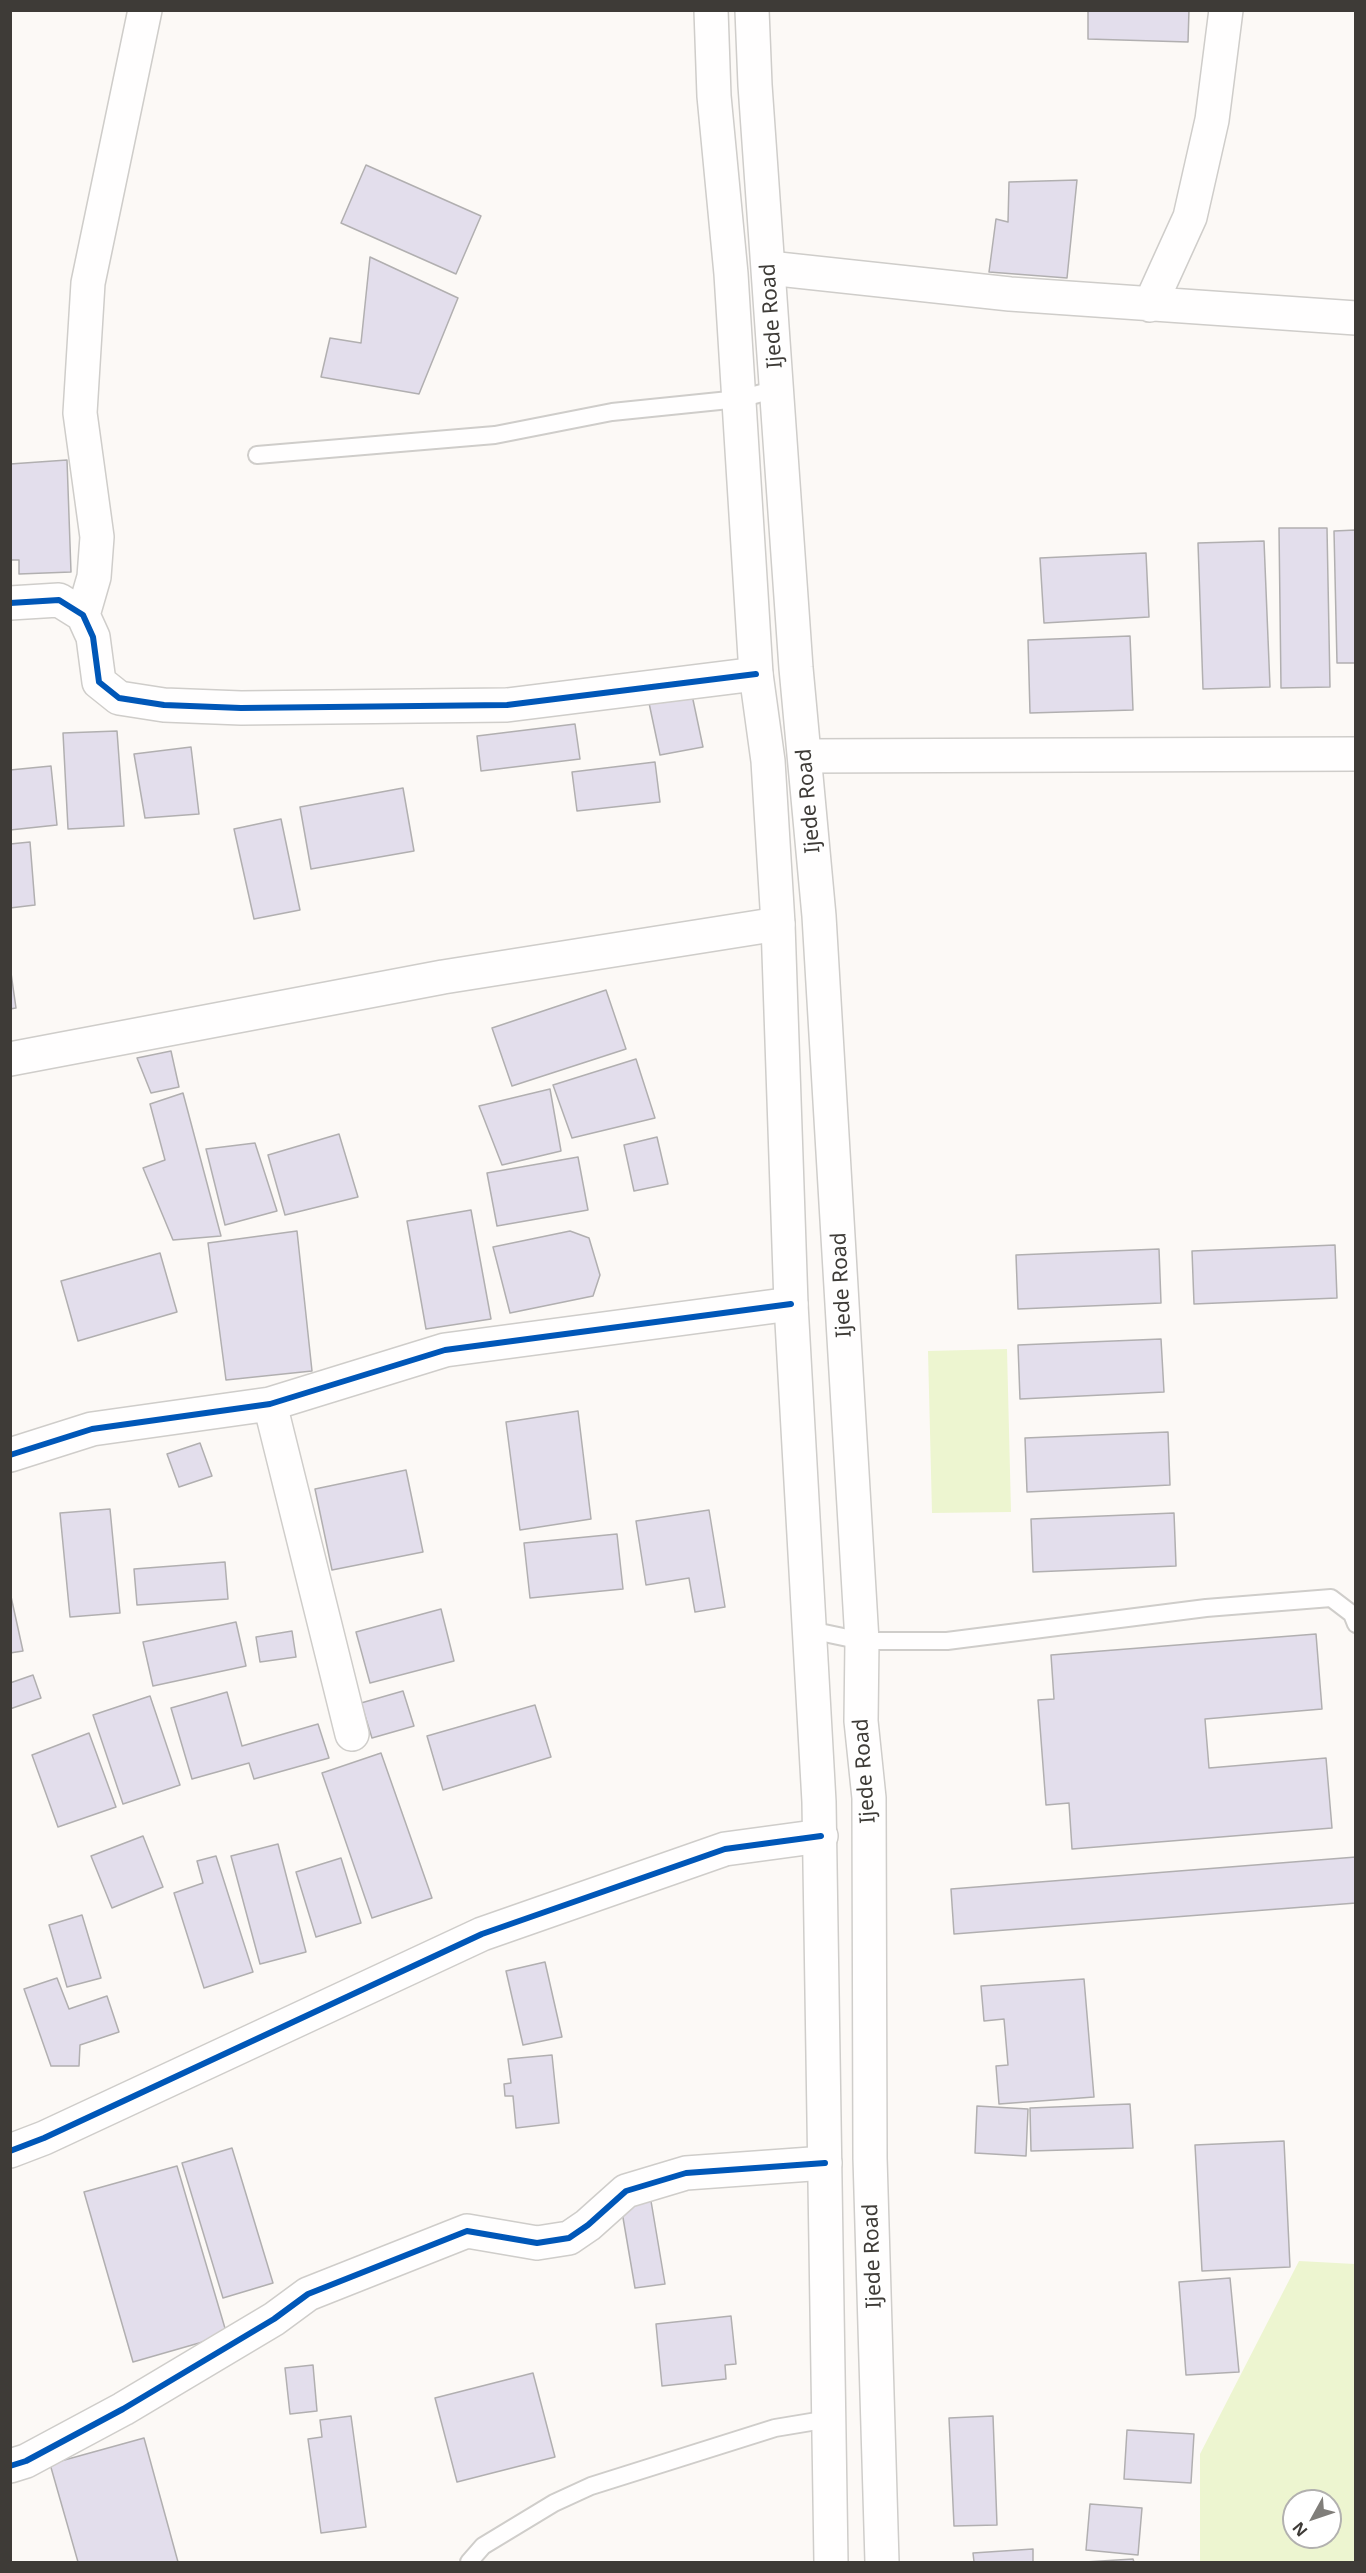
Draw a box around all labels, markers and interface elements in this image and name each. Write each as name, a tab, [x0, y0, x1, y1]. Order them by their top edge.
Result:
street label: Ijede Road	[756, 263, 788, 369]
street label: Ijede Road	[792, 748, 826, 854]
street label: Ijede Road	[827, 1232, 857, 1338]
street label: Ijede Road	[849, 1718, 881, 1824]
street label: Ijede Road	[859, 2203, 887, 2309]
north arrow	[1282, 2489, 1342, 2549]
text: N	[1287, 2517, 1312, 2541]

